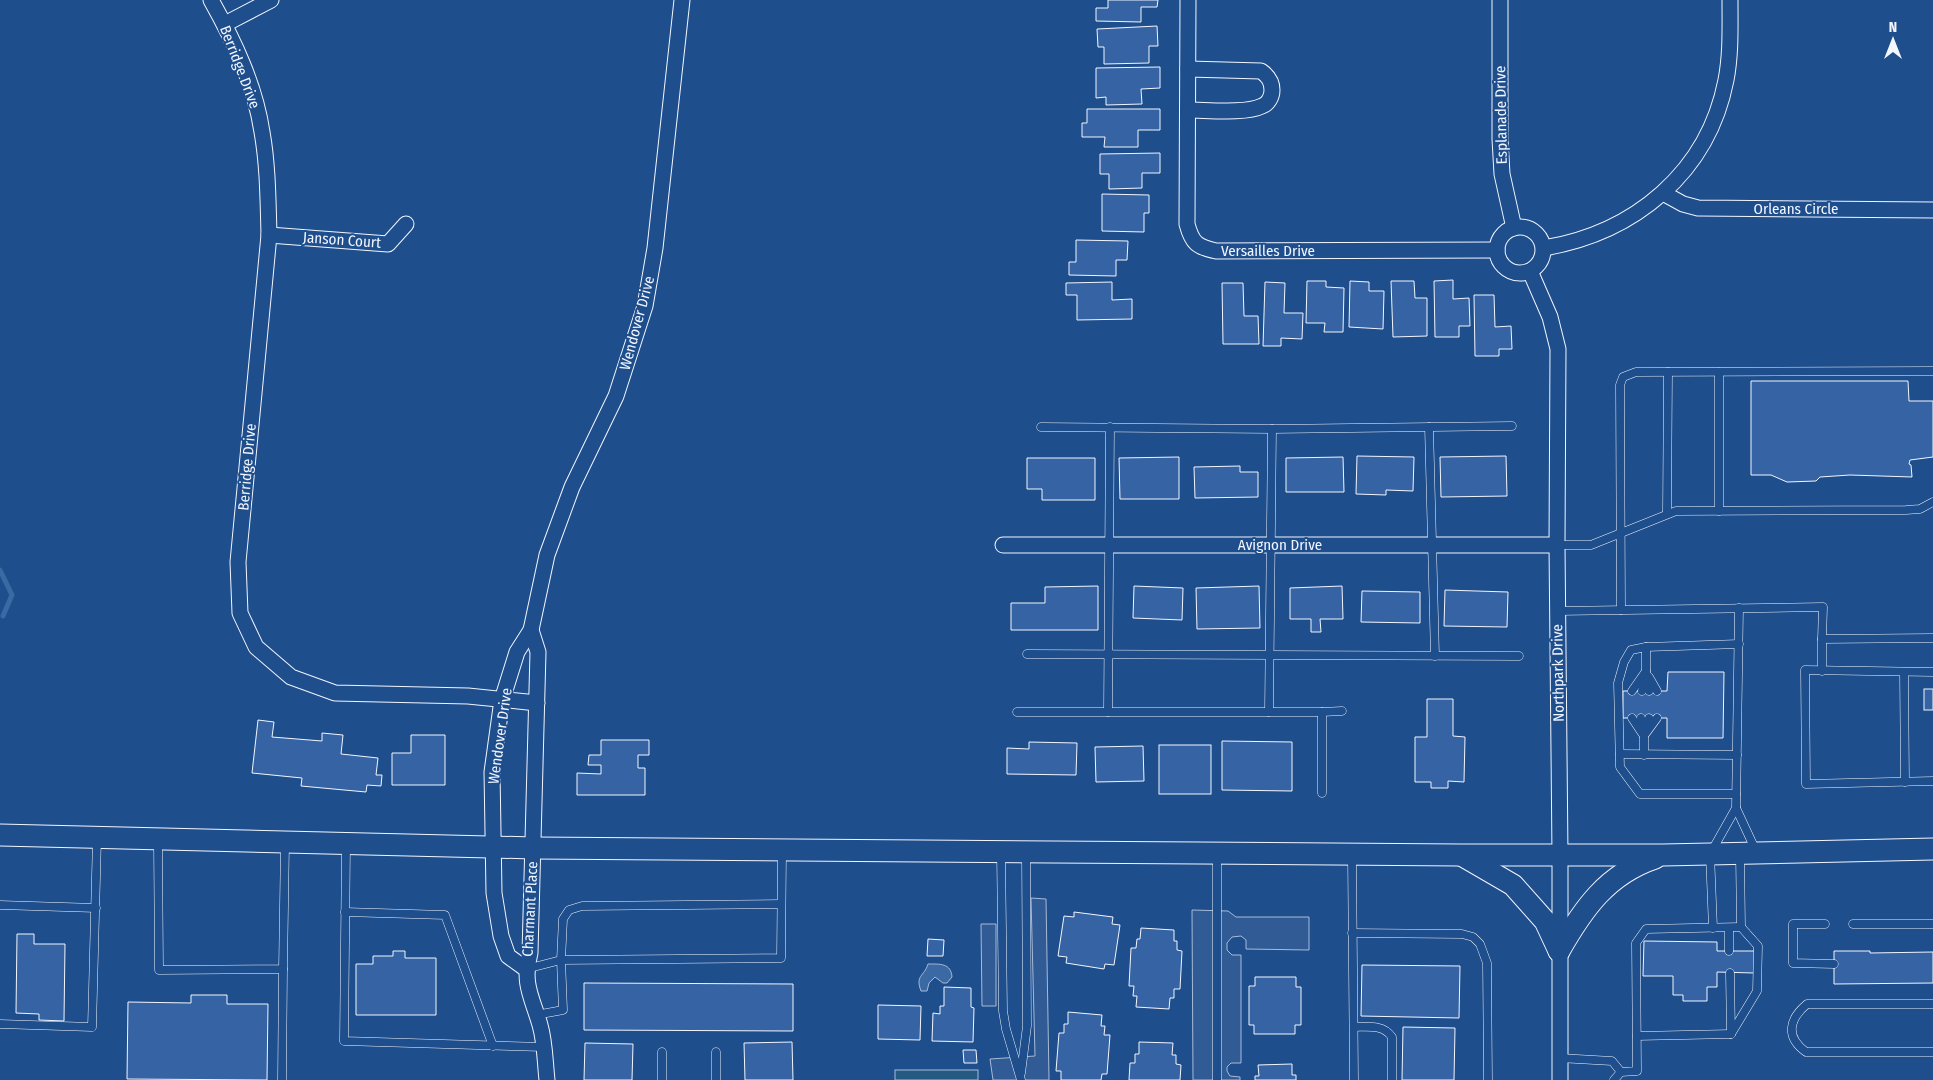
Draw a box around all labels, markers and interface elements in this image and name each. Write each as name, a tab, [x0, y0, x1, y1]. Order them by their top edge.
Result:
north arrow	[1868, 15, 1918, 65]
text: N	[1889, 19, 1897, 36]
street label: Berridge Drive	[216, 23, 264, 111]
street label: Esplanade Drive	[1491, 66, 1511, 164]
street label: Orleans Circle	[1754, 200, 1838, 218]
street label: Janson Court	[302, 228, 382, 252]
street label: Versailles Drive	[1221, 242, 1315, 260]
street label: Wendover Drive	[616, 274, 658, 372]
street label: Berridge Drive	[234, 423, 260, 511]
street label: Avignon Drive	[1238, 536, 1322, 554]
street label: Northpark Drive	[1548, 624, 1568, 722]
street label: Wendover Drive	[484, 687, 516, 785]
street label: Charmant Place	[519, 861, 541, 957]

